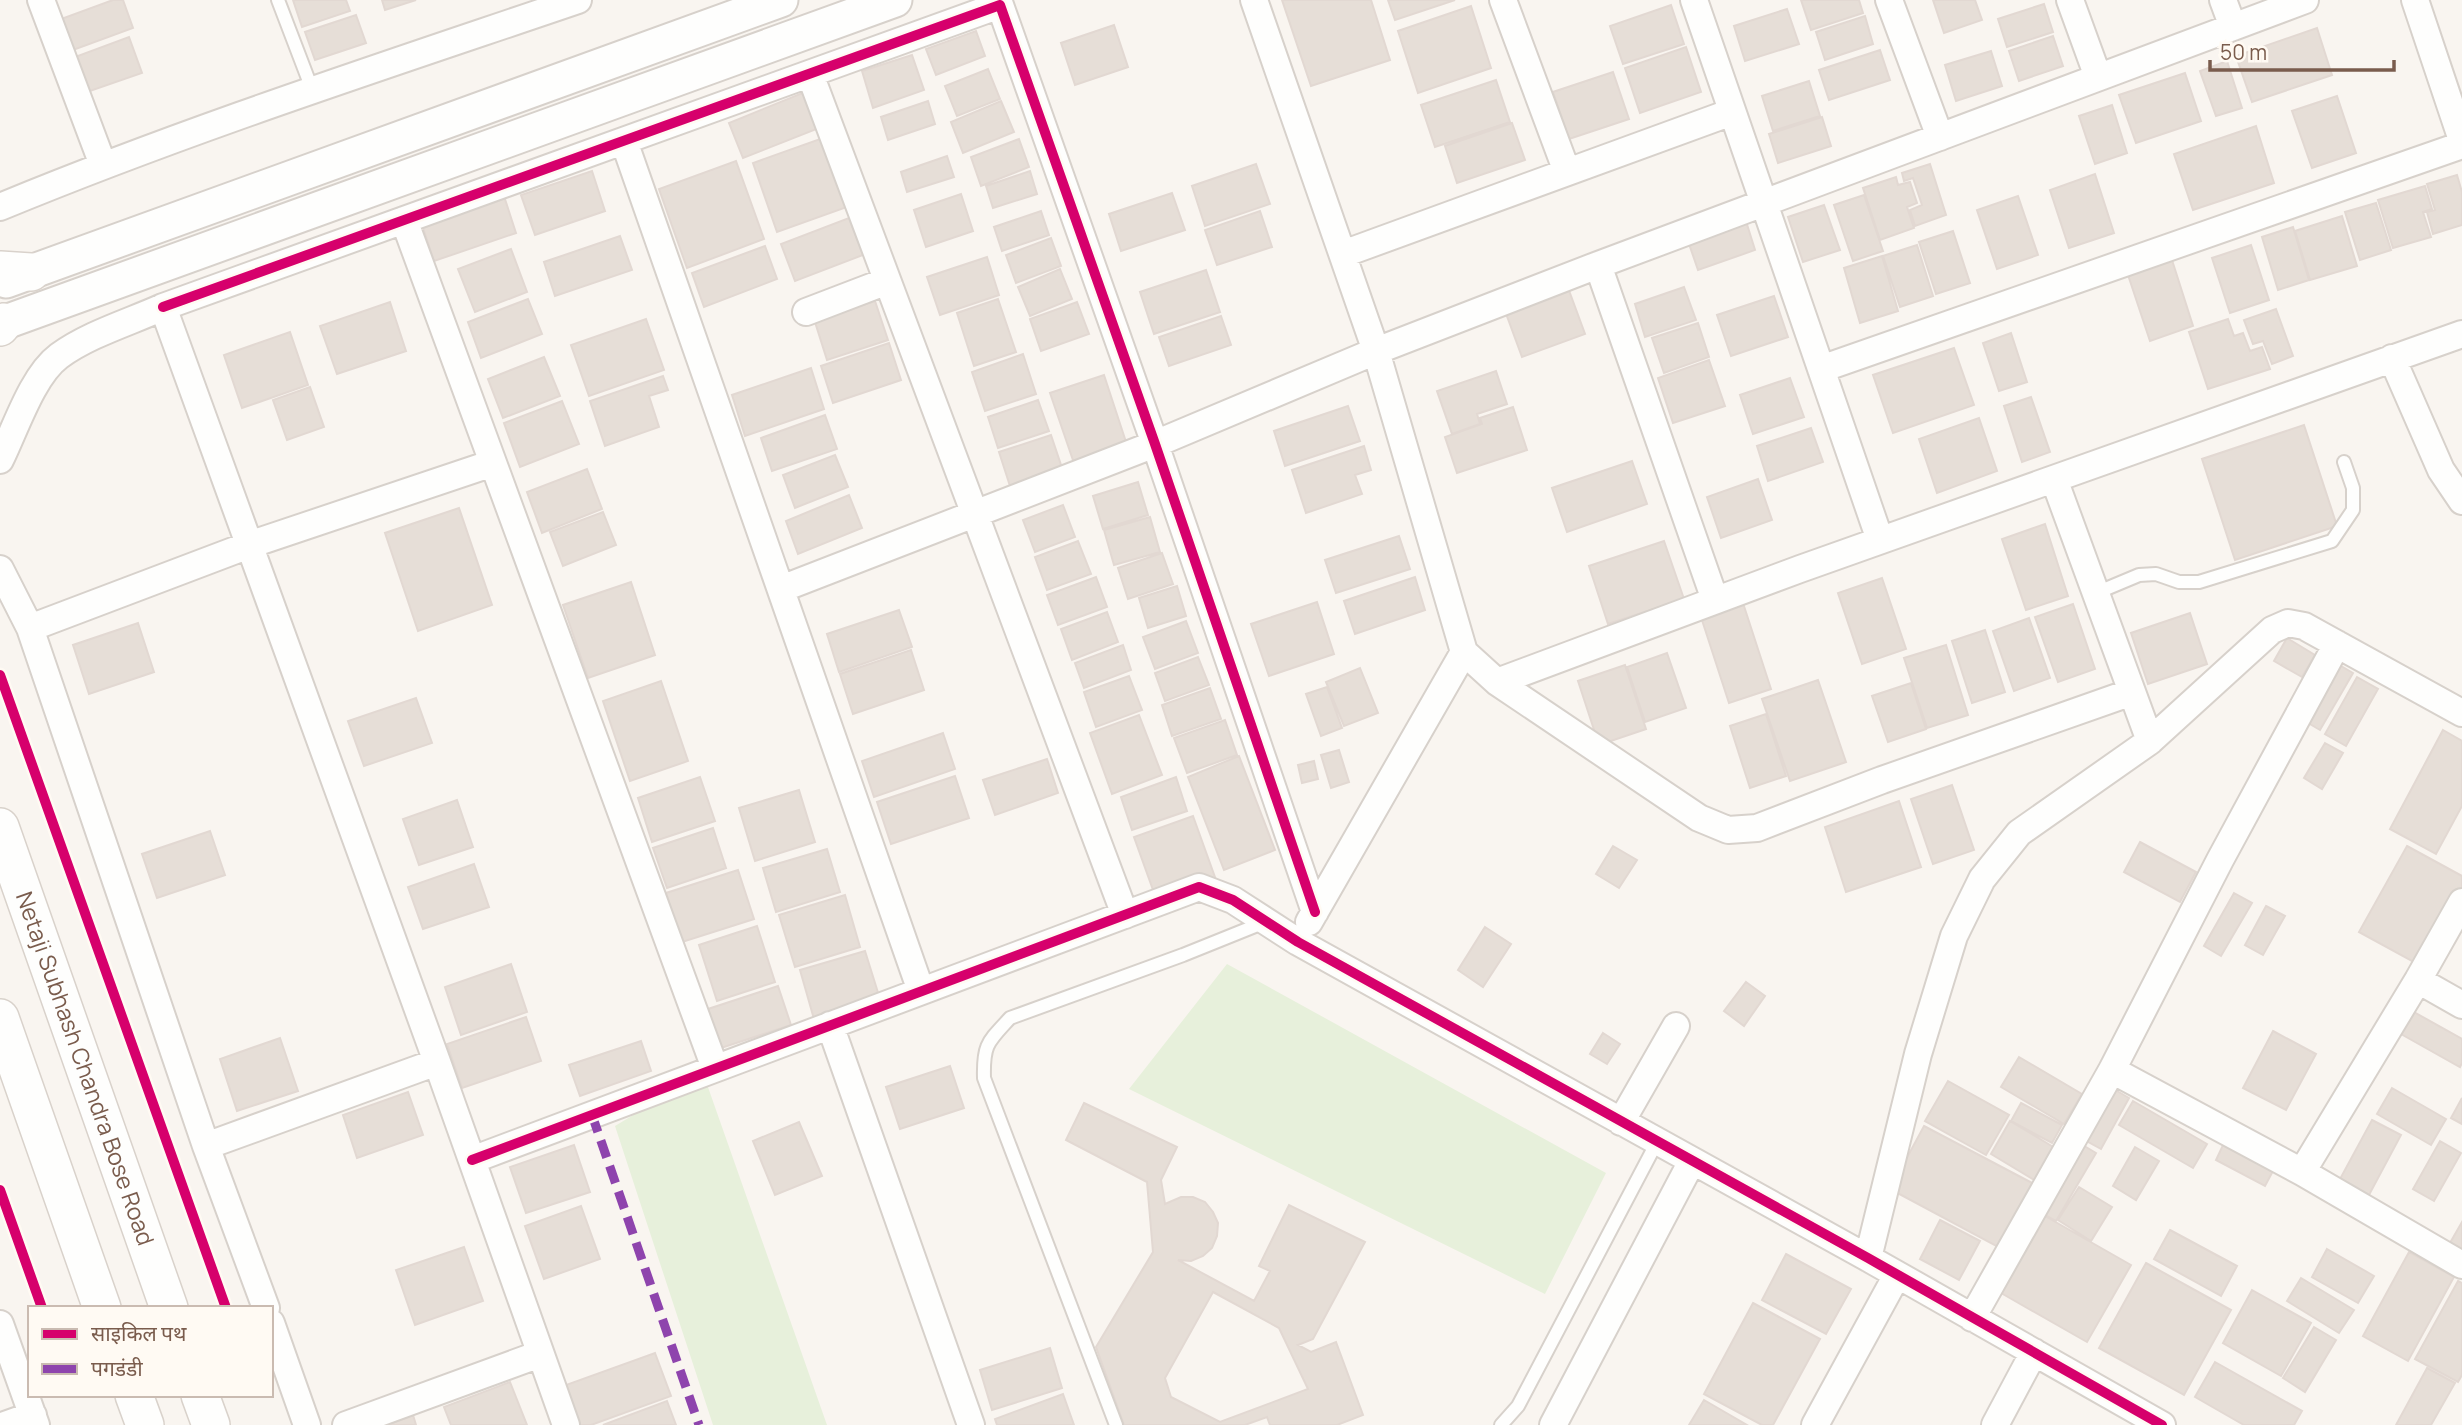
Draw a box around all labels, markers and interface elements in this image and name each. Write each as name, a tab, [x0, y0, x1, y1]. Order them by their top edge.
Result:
scale bar	[2210, 28, 2394, 72]
text: 50 m	[2220, 38, 2267, 66]
street label: Netaji Subhash Chandra Bose Road	[9, 887, 163, 1249]
legend	[28, 1306, 273, 1397]
text: साइकिल पथ	[91, 1319, 187, 1347]
text: पगडंडी	[91, 1354, 143, 1382]

